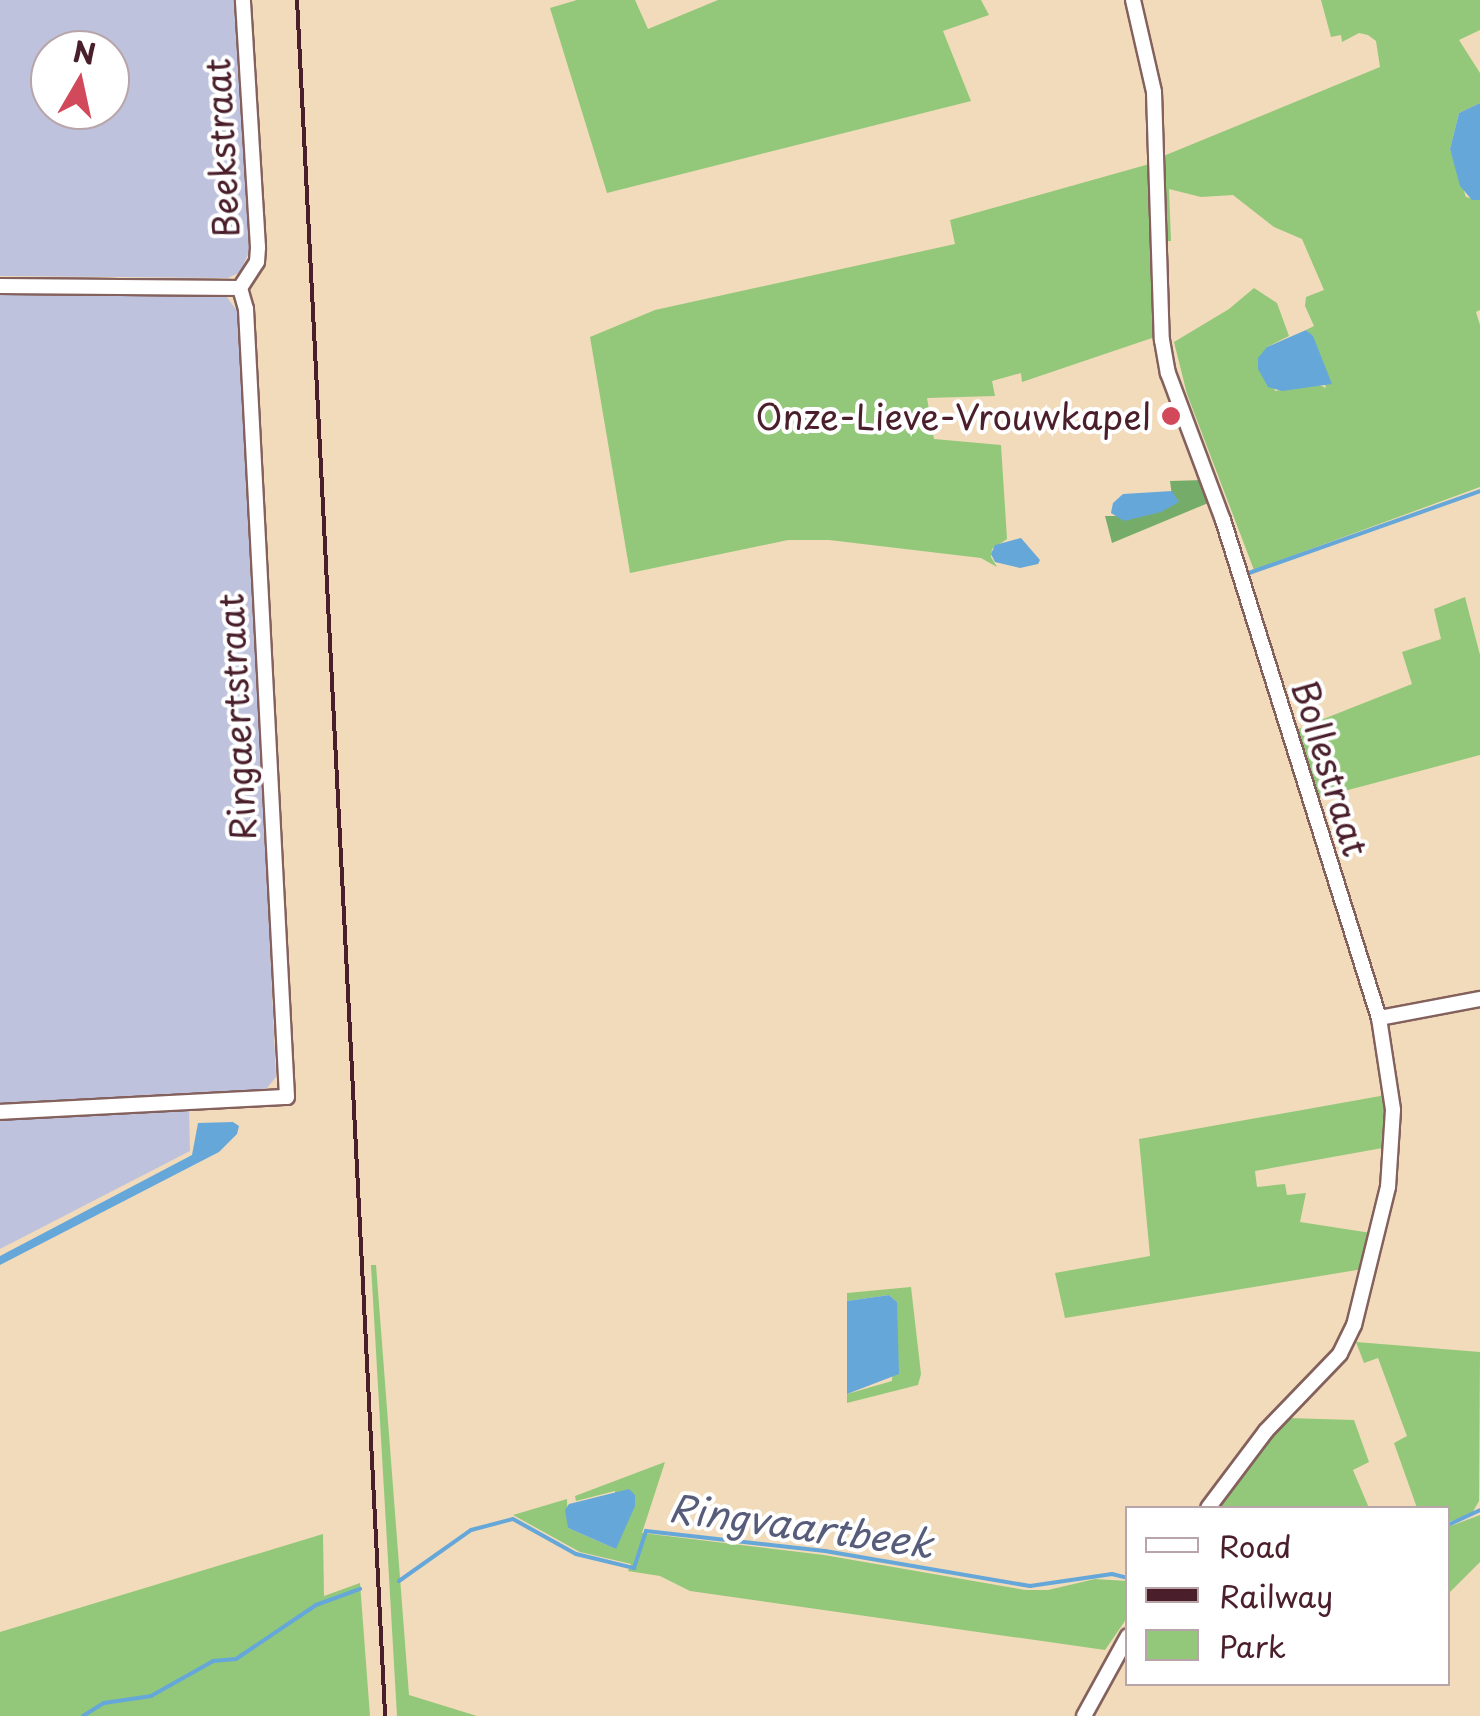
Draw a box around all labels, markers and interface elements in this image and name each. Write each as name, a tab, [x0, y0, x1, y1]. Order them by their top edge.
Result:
text: N	[70, 29, 99, 75]
north arrow	[30, 30, 130, 130]
street label: Beekstraat	[195, 57, 247, 239]
place label: Onze-Lieve-Vrouwkapel	[755, 395, 1151, 437]
marker: Onze-Lieve-Vrouwkapel	[1160, 405, 1182, 427]
street label: Ringaertstraat	[209, 592, 263, 842]
street label: Bollestraat	[1284, 675, 1378, 861]
water label: Ringvaartbeek	[666, 1484, 936, 1566]
legend	[1125, 1506, 1450, 1686]
text: Road	[1219, 1523, 1292, 1568]
text: Railway	[1219, 1573, 1333, 1618]
text: Park	[1219, 1623, 1286, 1668]

